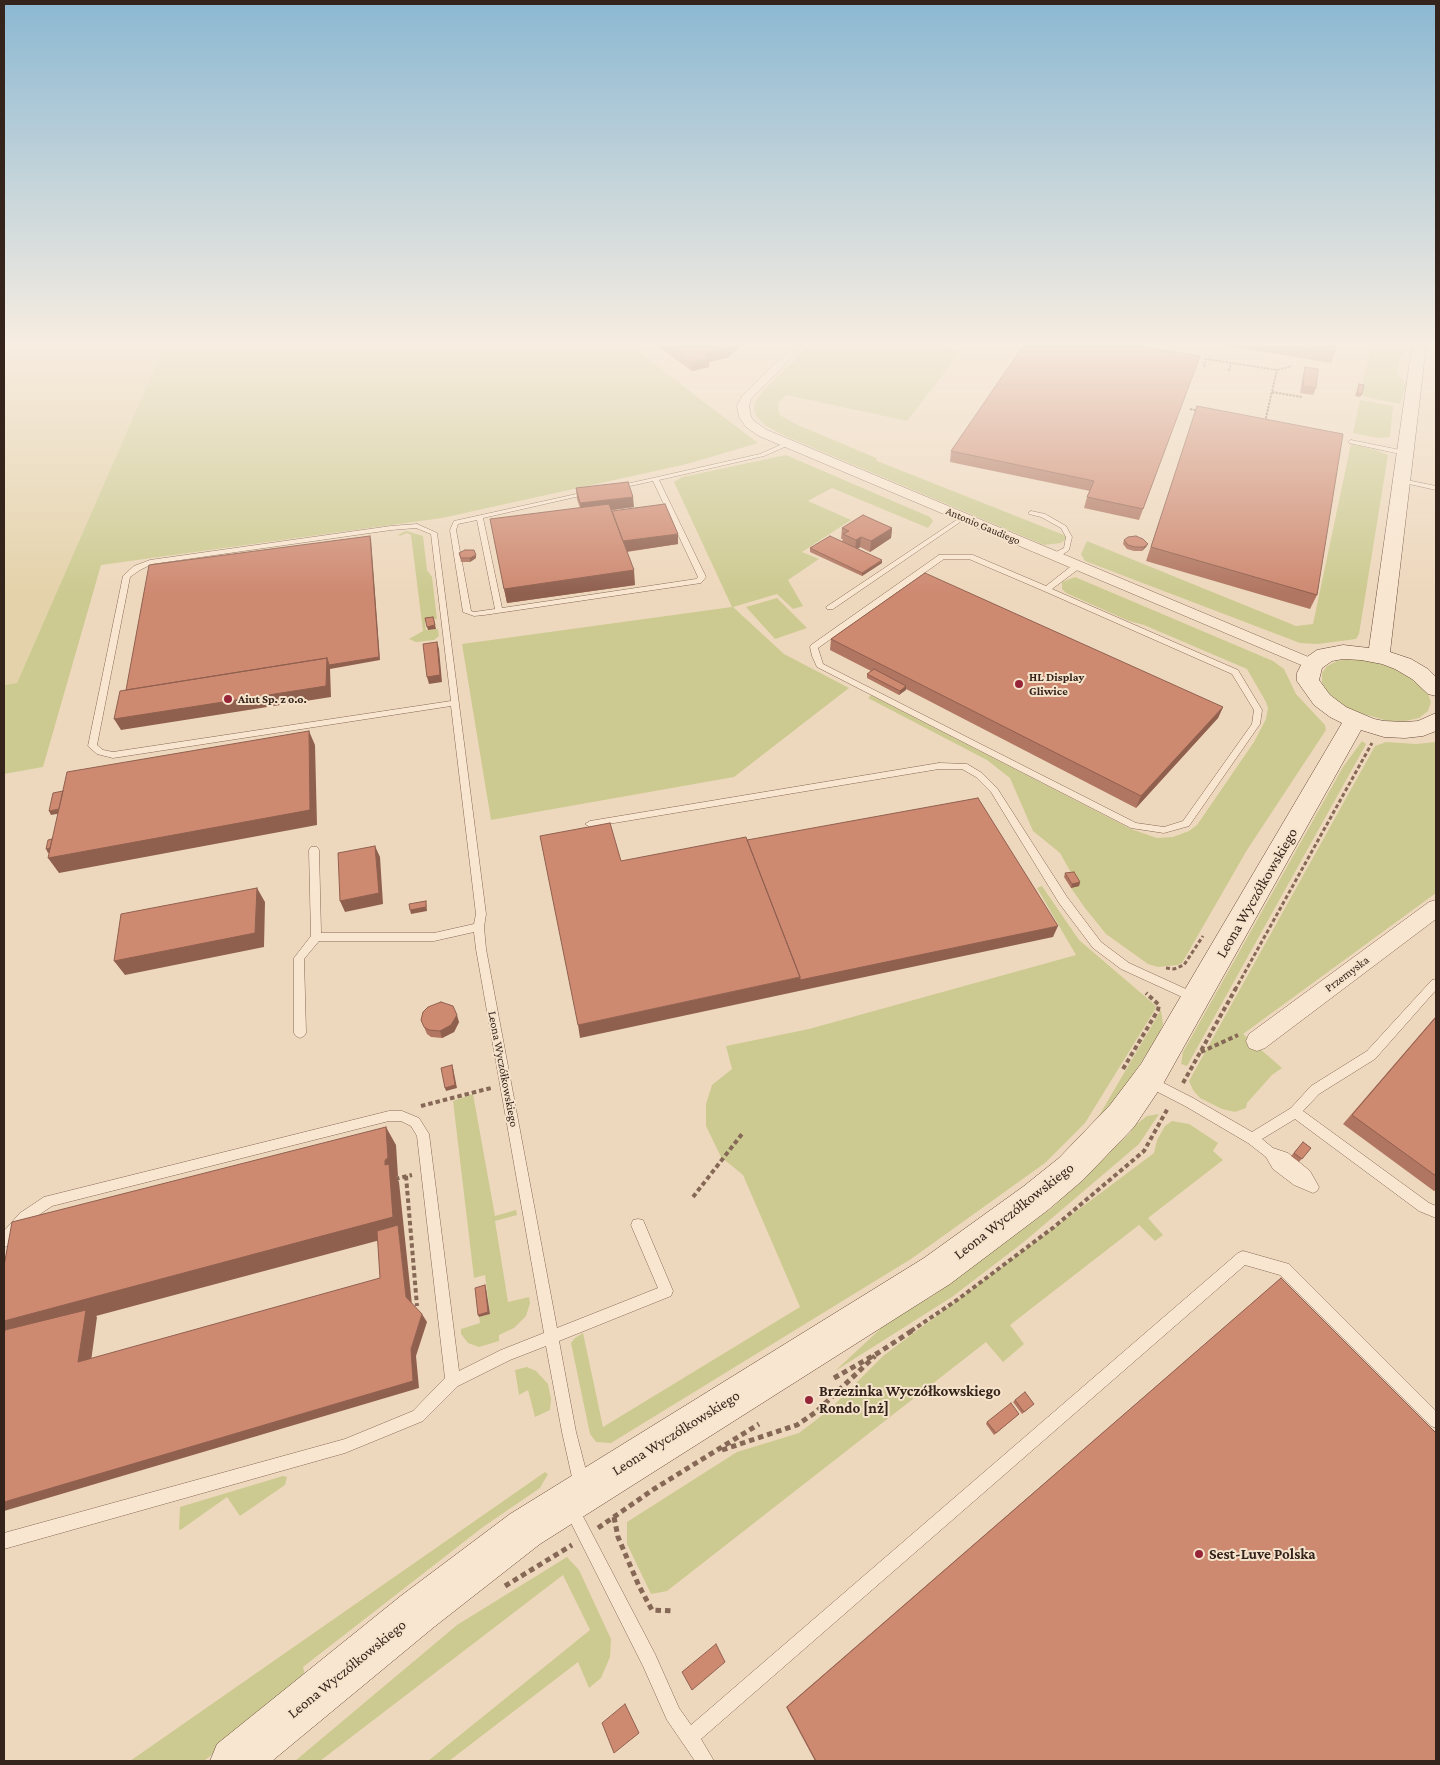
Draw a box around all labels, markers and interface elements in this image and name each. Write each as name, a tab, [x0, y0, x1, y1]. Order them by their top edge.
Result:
street label: Antonio Gaudiego	[944, 504, 1022, 548]
place label: HL Display Gliwice	[1029, 670, 1084, 698]
marker: HL Display Gliwice	[1013, 678, 1025, 690]
place label: Aiut Sp. z o.o.	[238, 692, 307, 706]
marker: Aiut Sp. z o.o.	[222, 693, 234, 705]
street label: Leona Wyczółkowskiego	[1212, 825, 1302, 961]
street label: Przemyska	[1322, 953, 1372, 995]
street label: Leona Wyczółkowskiego	[485, 1010, 521, 1128]
street label: Leona Wyczółkowskiego	[950, 1159, 1078, 1263]
place label: Brzezinka Wyczółkowskiego Rondo [nż]	[819, 1382, 1001, 1417]
street label: Leona Wyczółkowskiego	[609, 1386, 743, 1480]
marker: Brzezinka Wyczółkowskiego Rondo [nż]	[803, 1394, 815, 1406]
place label: Sest-Luve Polska	[1209, 1545, 1316, 1563]
marker: Sest-Luve Polska	[1193, 1548, 1205, 1560]
street label: Leona Wyczółkowskiego	[284, 1616, 410, 1722]

